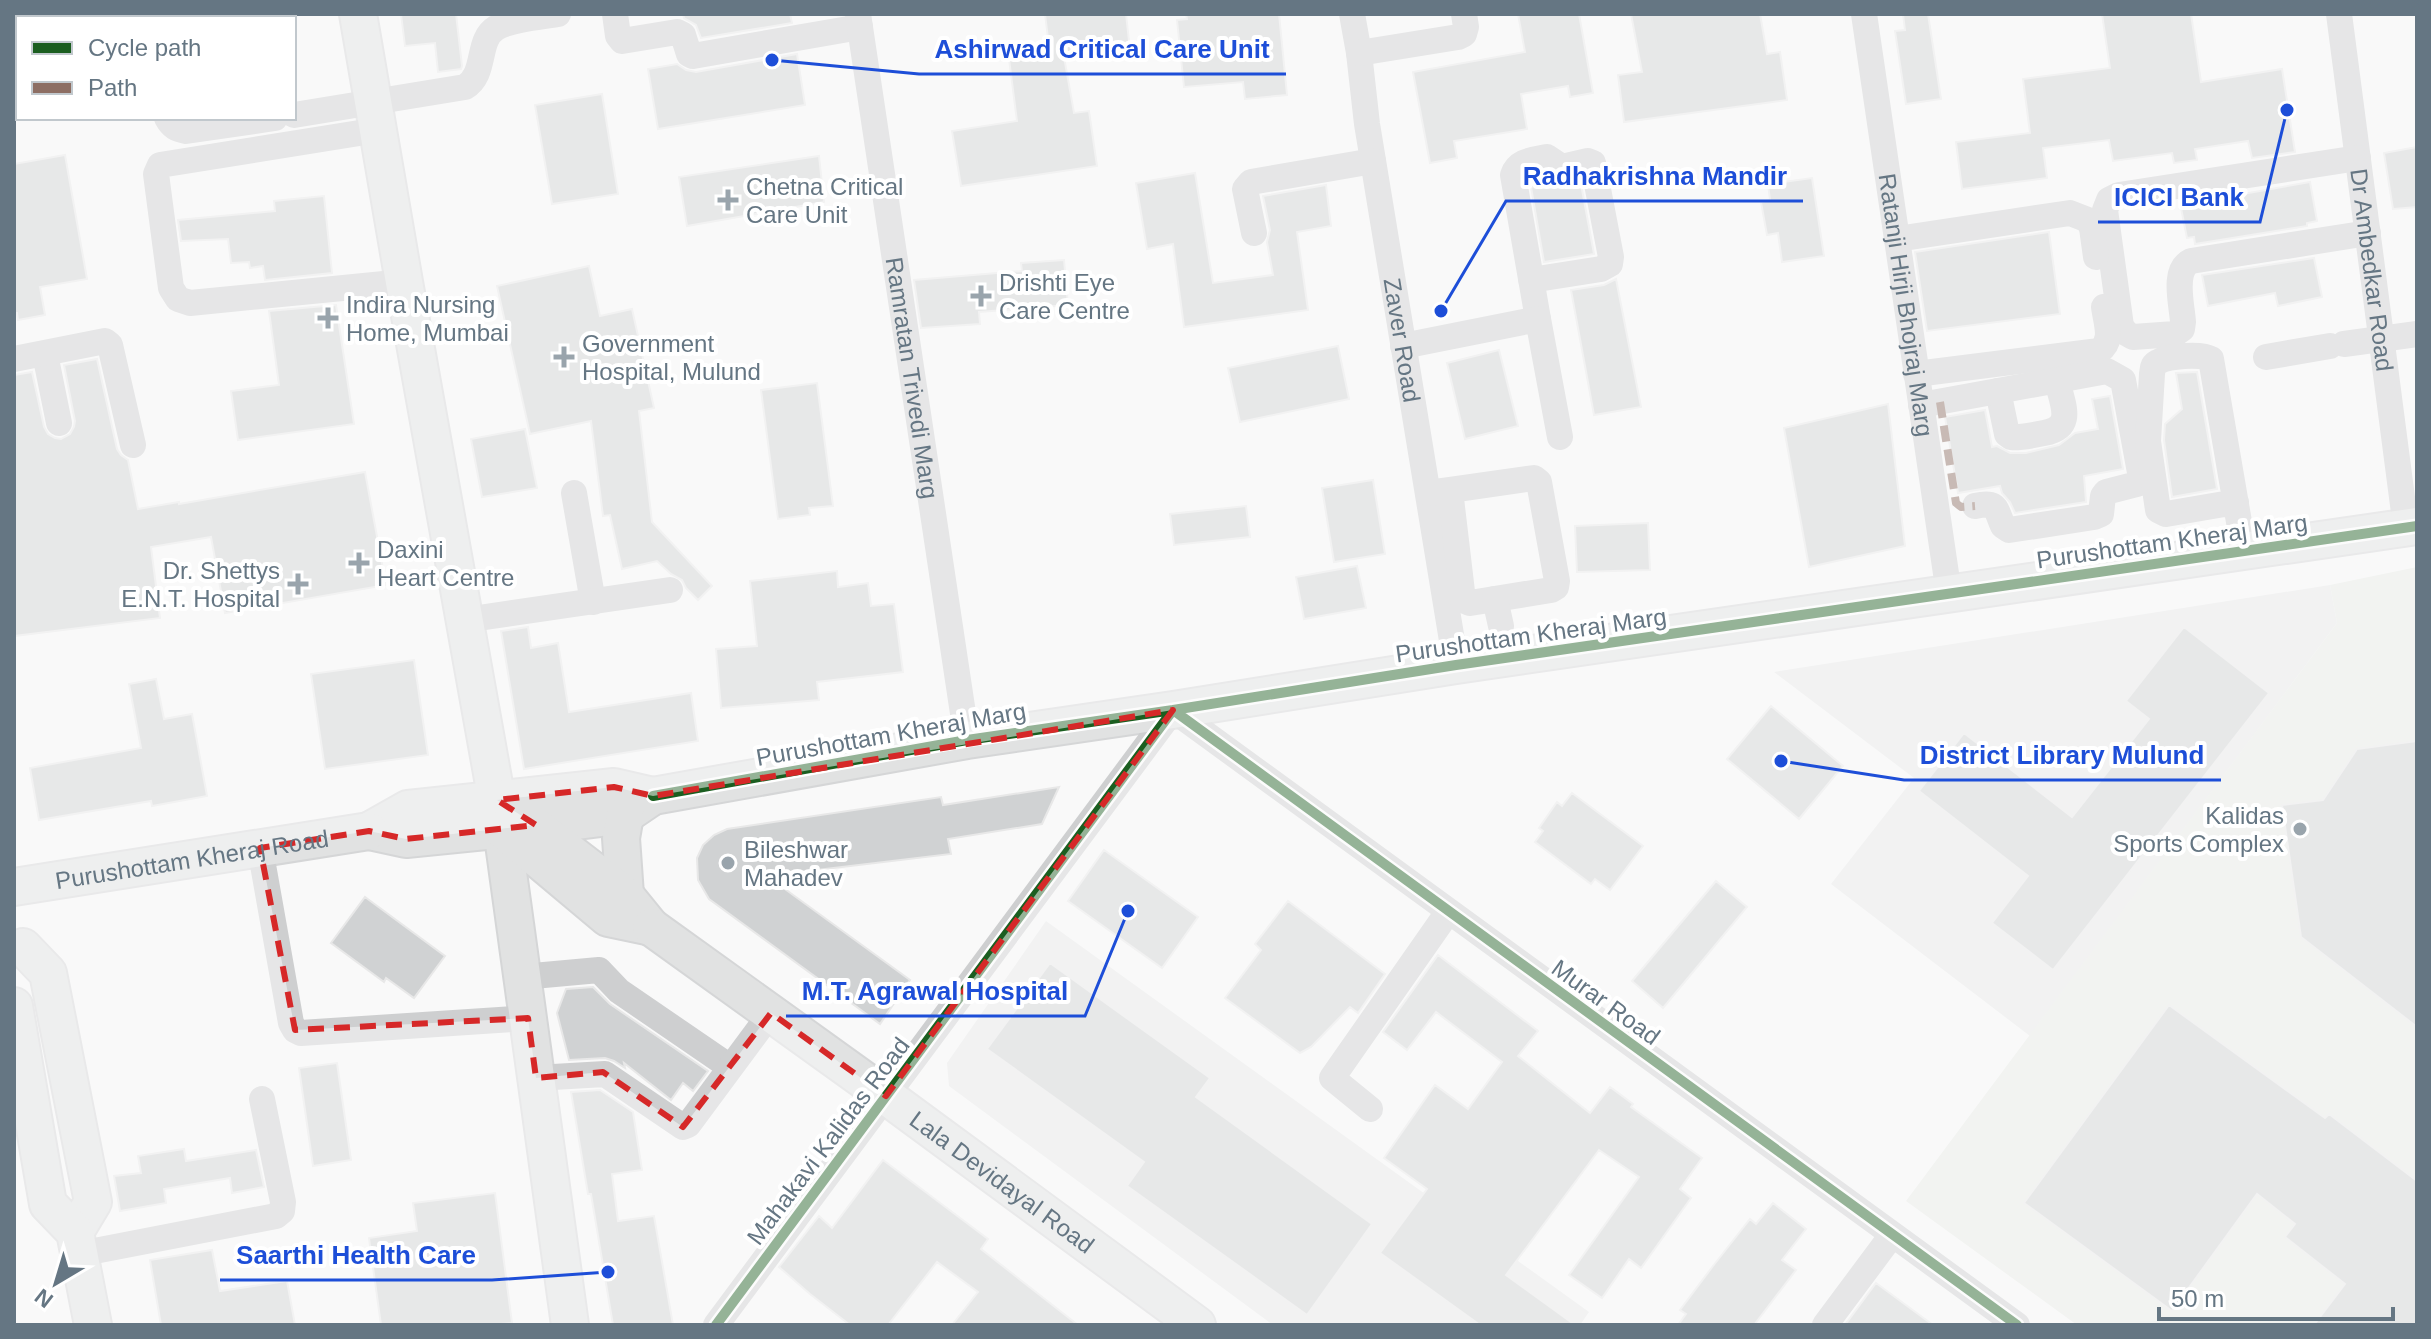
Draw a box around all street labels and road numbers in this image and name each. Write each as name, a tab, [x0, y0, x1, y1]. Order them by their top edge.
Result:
street label: Dr Ambedkar Road	[2346, 167, 2399, 373]
street label: Ratanji Hirji Bhojraj Marg	[1874, 172, 1939, 438]
street label: Ramratan Trivedi Marg	[881, 255, 944, 501]
street label: Zaver Road	[1379, 276, 1426, 404]
street label: Purushottam Kheraj Marg	[2035, 509, 2309, 573]
street label: Purushottam Kheraj Marg	[1394, 603, 1668, 667]
street label: Purushottam Kheraj Marg	[754, 697, 1028, 771]
street label: Purushottam Kheraj Road	[53, 824, 330, 894]
street label: Murar Road	[1547, 954, 1665, 1050]
street label: Mahakavi Kalidas Road	[741, 1032, 915, 1250]
street label: Lala Devidayal Road	[905, 1105, 1100, 1258]

